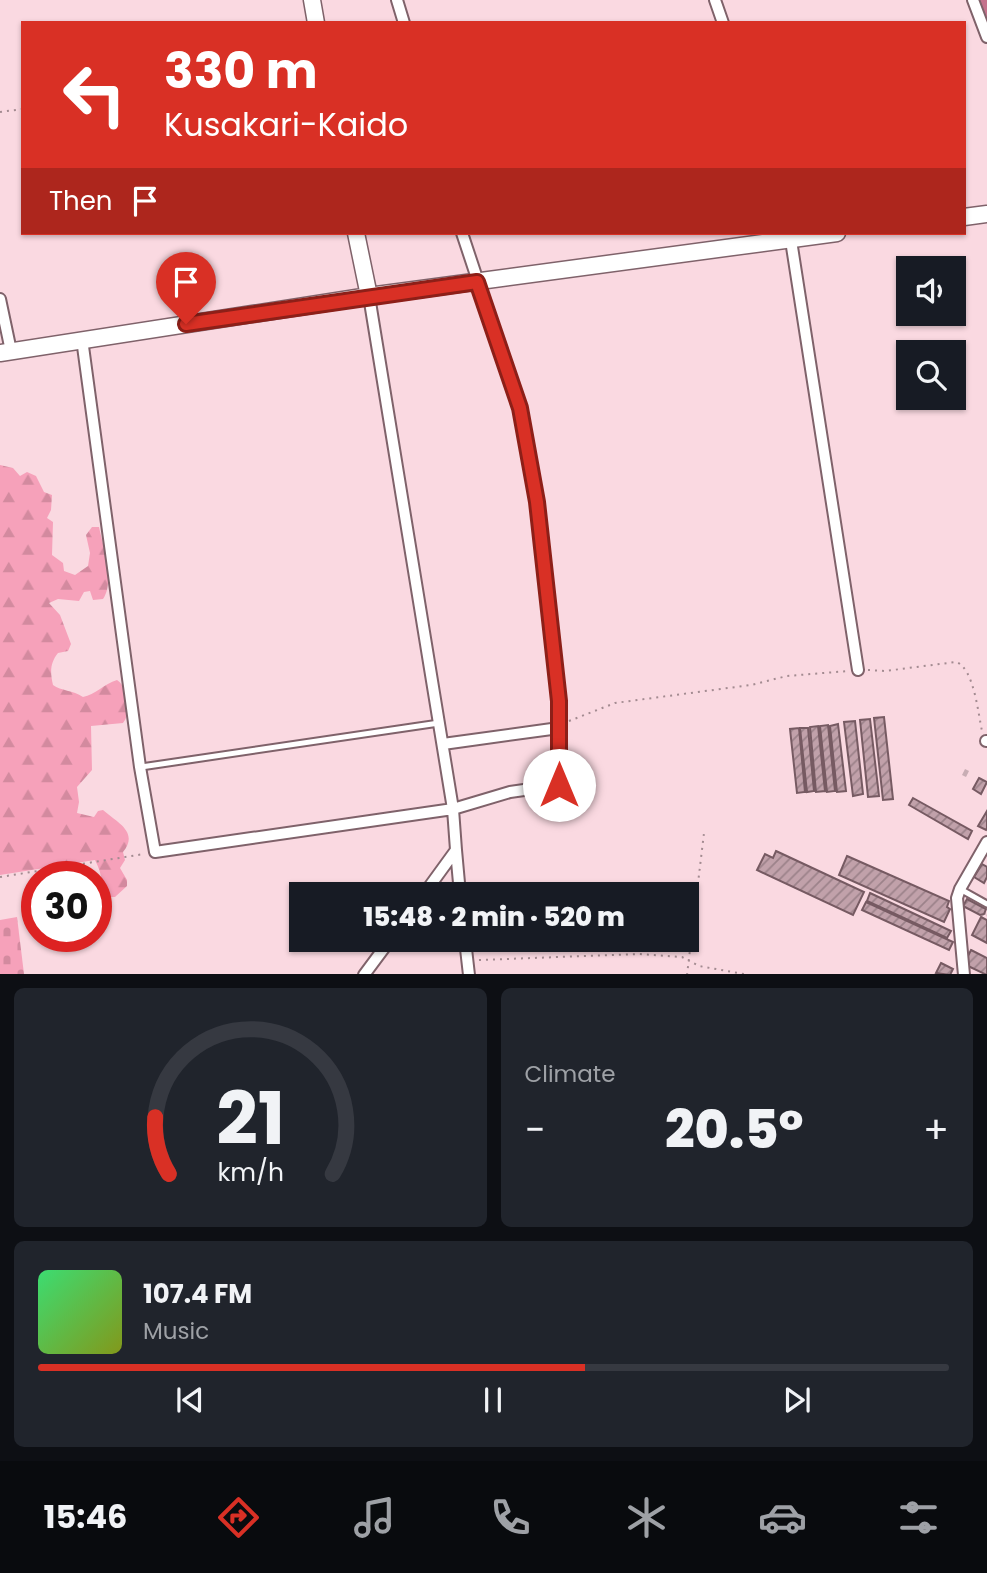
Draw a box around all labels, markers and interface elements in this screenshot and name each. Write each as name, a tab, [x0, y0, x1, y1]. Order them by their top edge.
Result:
text: 330 m	[164, 37, 318, 105]
icon: left	[49, 49, 140, 140]
text: Kusakari-Kaido	[164, 102, 408, 147]
icon: arrive	[126, 182, 164, 220]
text: Then	[49, 183, 112, 219]
pin	[156, 252, 216, 324]
map controls	[896, 256, 966, 410]
button: sound	[896, 256, 966, 326]
icon: arrive	[167, 263, 205, 301]
button: search	[896, 340, 966, 410]
position arrow	[522, 748, 596, 822]
speed limit sign: 30	[21, 861, 112, 952]
text: 15:48 · 2 min · 520 m	[363, 899, 625, 935]
text: Climate	[525, 1058, 615, 1090]
text: 21	[216, 1068, 285, 1169]
text: 20.5°	[665, 1093, 803, 1166]
text: −	[525, 1103, 545, 1156]
text: +	[923, 1103, 949, 1156]
text: km/h	[217, 1154, 284, 1189]
text: 107.4 FM	[143, 1276, 252, 1312]
text: Music	[143, 1315, 209, 1347]
icon: previous	[171, 1381, 209, 1419]
icon: pause	[474, 1381, 512, 1419]
icon: next	[778, 1381, 816, 1419]
icon: directions	[214, 1493, 263, 1542]
icon: music	[350, 1493, 399, 1542]
icon: phone	[486, 1493, 535, 1542]
icon: climate	[622, 1493, 671, 1542]
icon: car	[758, 1493, 807, 1542]
icon: filters	[894, 1493, 943, 1542]
text: 15:46	[44, 1494, 127, 1539]

